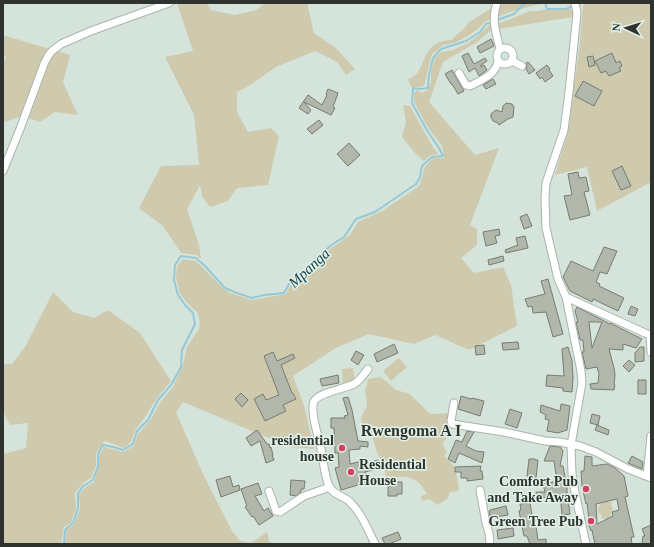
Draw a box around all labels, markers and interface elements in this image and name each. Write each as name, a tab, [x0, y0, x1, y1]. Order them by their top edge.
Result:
north arrow	[606, 8, 646, 48]
text: N	[610, 23, 622, 32]
water label: Mpanga	[285, 245, 333, 292]
district label: Rwengoma A I	[361, 422, 461, 440]
place label: residential house	[271, 433, 334, 464]
marker: residential house	[337, 443, 347, 453]
place label: Residential House	[359, 457, 426, 488]
marker: Residential House	[346, 467, 356, 477]
place label: Comfort Pub and Take Away	[487, 474, 578, 505]
marker: Comfort Pub and Take Away	[581, 484, 591, 494]
place label: Green Tree Pub	[488, 514, 583, 529]
marker: Green Tree Pub	[586, 516, 596, 526]

